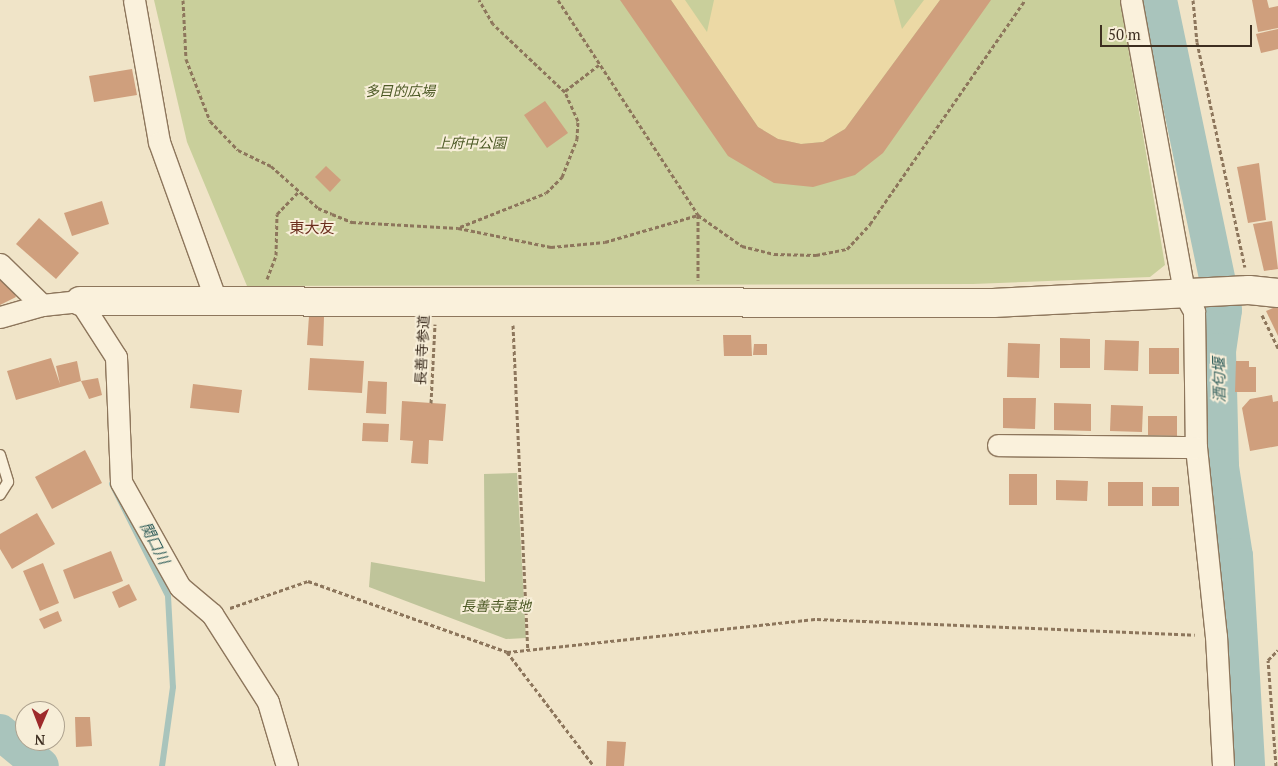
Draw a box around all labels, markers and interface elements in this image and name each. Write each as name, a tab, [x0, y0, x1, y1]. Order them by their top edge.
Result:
scale bar	[1103, 15, 1256, 47]
text: 50 m	[1108, 24, 1141, 44]
park label: 多目的広場	[365, 83, 435, 99]
park label: 上府中公園	[436, 135, 506, 151]
district label: 東大友	[290, 219, 334, 237]
street label: 長善寺参道	[412, 315, 432, 385]
water label: 酒匂堰	[1210, 357, 1228, 403]
water label: 関口川	[137, 519, 173, 567]
park label: 長善寺墓地	[461, 598, 531, 614]
north arrow	[15, 701, 65, 751]
text: N	[34, 731, 45, 750]

